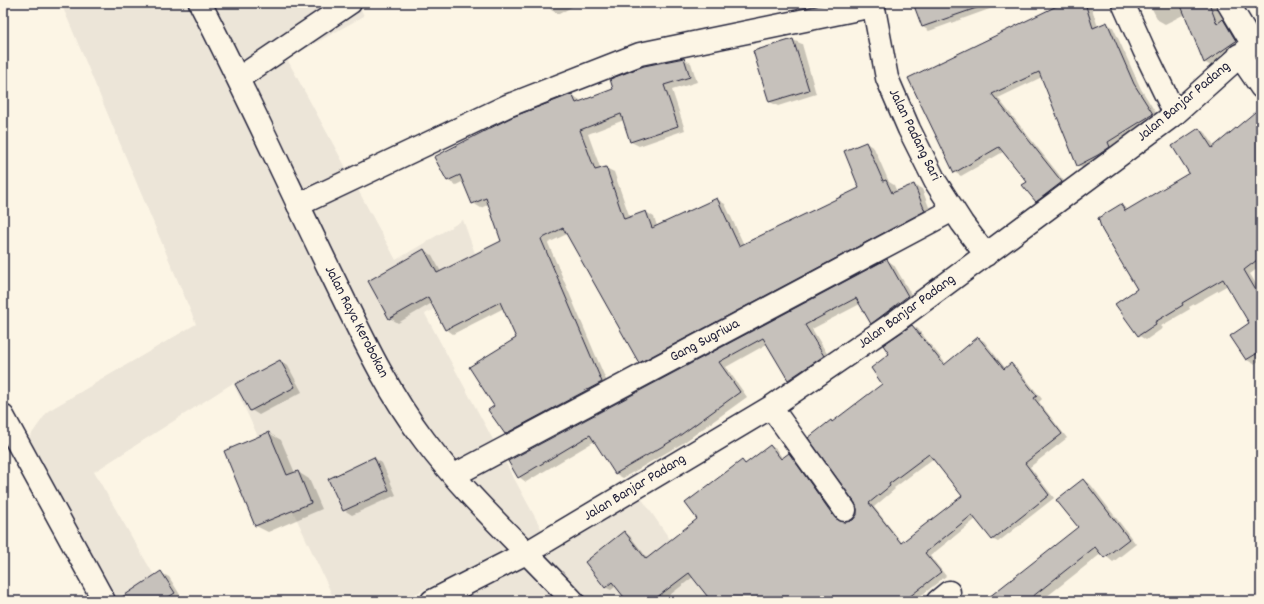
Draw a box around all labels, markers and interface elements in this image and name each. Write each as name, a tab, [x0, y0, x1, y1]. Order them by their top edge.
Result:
street label: Jalan Banjar Padang	[1133, 56, 1235, 148]
street label: Jalan Padang Sari	[882, 85, 946, 185]
street label: Jalan Raya Kerobokan	[318, 262, 394, 382]
street label: Jalan Banjar Padang	[854, 269, 960, 355]
street label: Gang Sugriwa	[666, 313, 745, 369]
street label: Jalan Banjar Padang	[580, 449, 690, 527]

